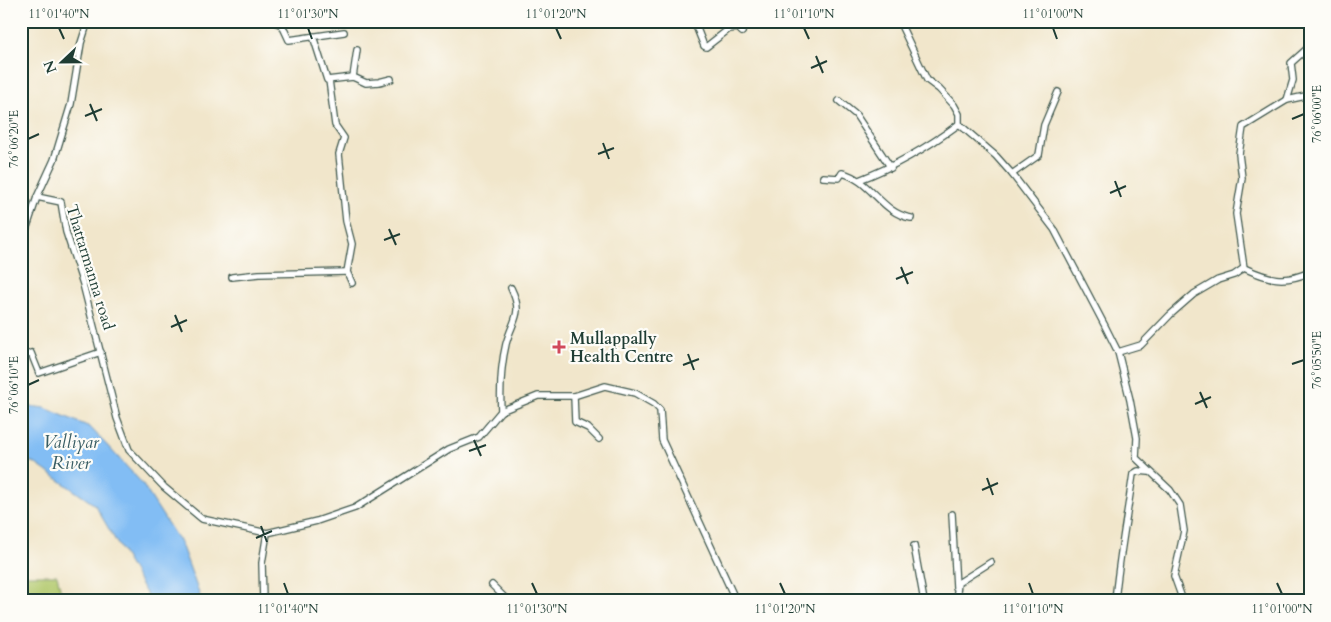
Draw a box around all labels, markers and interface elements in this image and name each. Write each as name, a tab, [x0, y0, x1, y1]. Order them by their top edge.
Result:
text: 11°01'40"N	[29, 6, 90, 22]
text: 11°01'30"N	[278, 6, 339, 22]
text: 11°01'20"N	[526, 6, 587, 22]
text: 11°01'10"N	[774, 6, 835, 22]
text: 11°01'00"N	[1023, 6, 1084, 22]
north arrow	[38, 38, 88, 88]
text: N	[39, 57, 61, 76]
text: 76°06'00"E	[1309, 85, 1325, 143]
text: 76°06'20"E	[6, 110, 22, 168]
street label: Thattarmanna road	[61, 202, 120, 333]
place label: Mullappally Health Centre	[570, 328, 673, 368]
text: 76°05'50"E	[1309, 331, 1325, 389]
marker: Mullappally Health Centre	[552, 340, 566, 354]
text: 76°06'10"E	[6, 356, 22, 414]
water label: Valliyar River	[43, 430, 100, 476]
text: 11°01'40"N	[258, 601, 319, 617]
text: 11°01'30"N	[507, 601, 568, 617]
text: 11°01'20"N	[755, 601, 816, 617]
text: 11°01'10"N	[1003, 601, 1064, 617]
text: 11°01'00"N	[1252, 601, 1313, 617]

